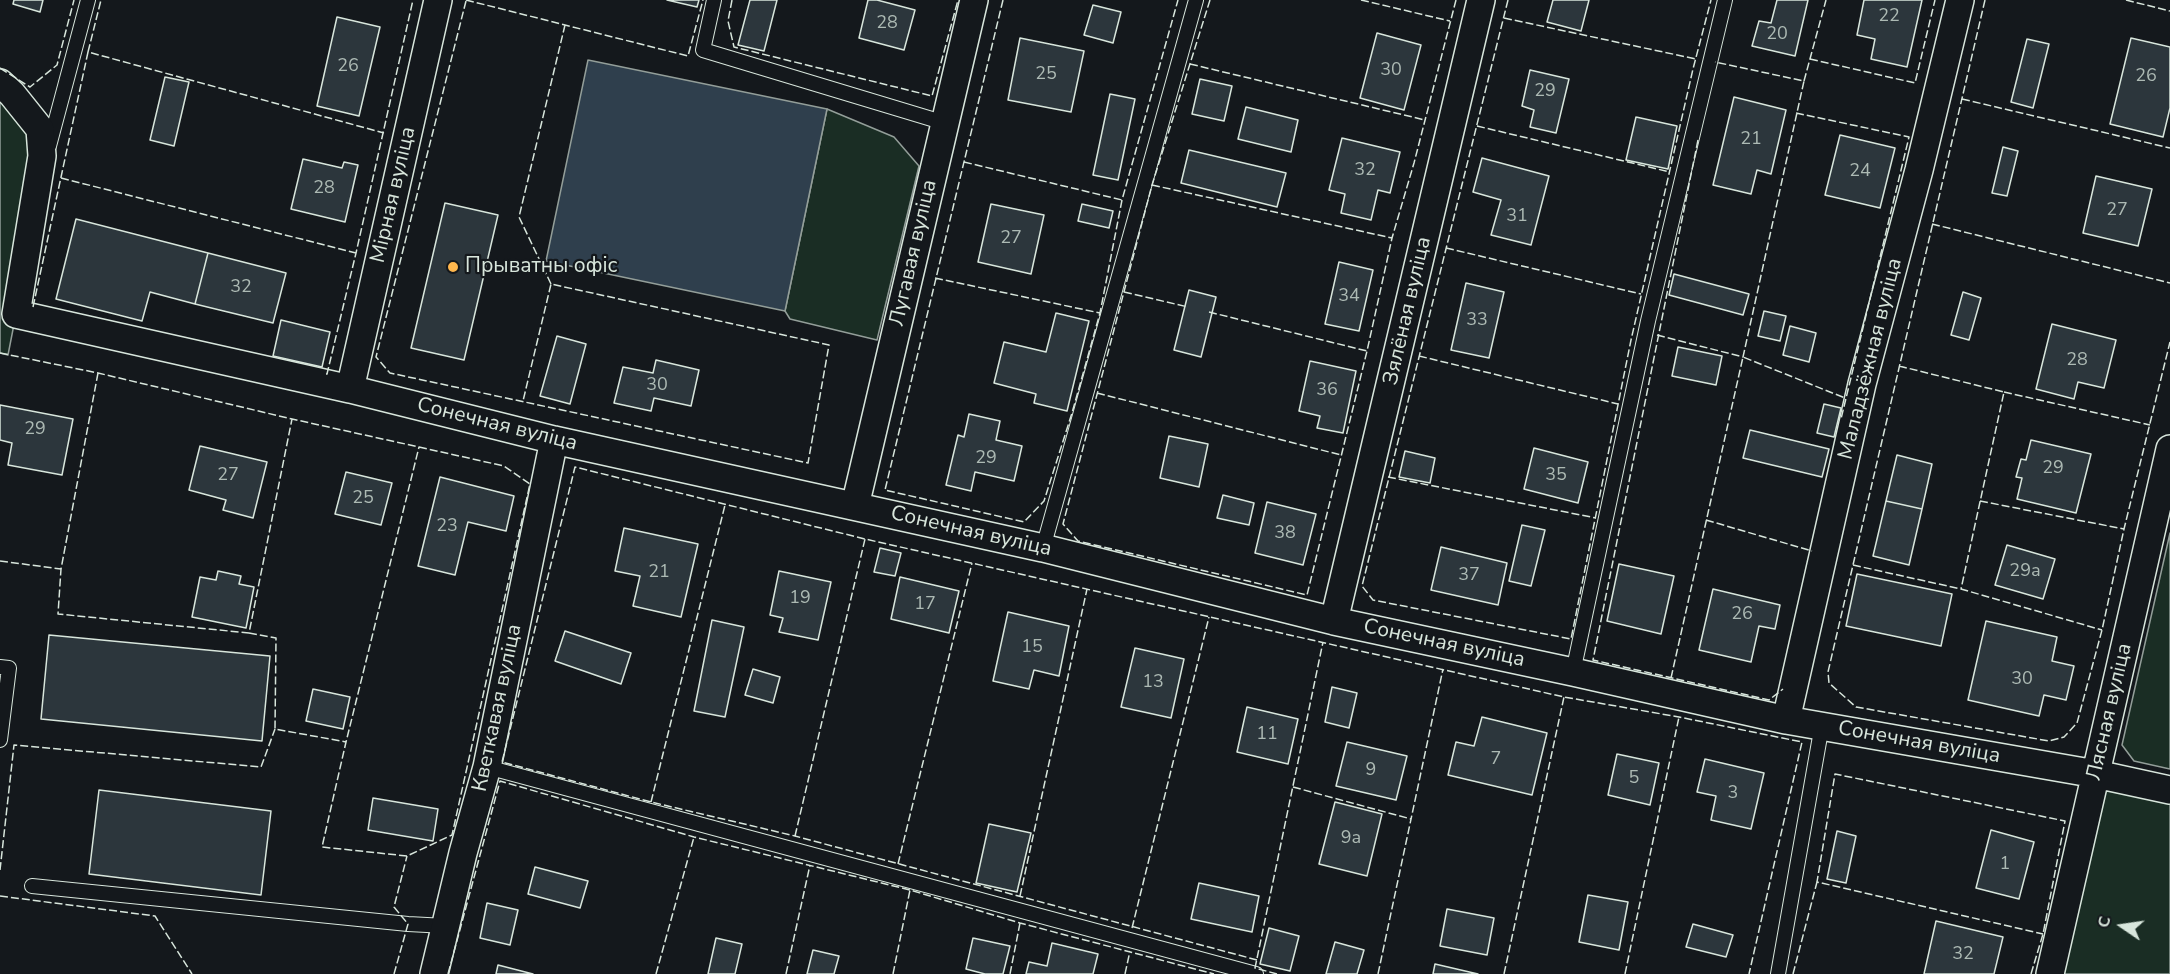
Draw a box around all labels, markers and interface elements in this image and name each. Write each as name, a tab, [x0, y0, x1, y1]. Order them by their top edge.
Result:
house number: 22	[1878, 6, 1900, 28]
house number: 28	[876, 13, 898, 35]
house number: 20	[1766, 24, 1788, 46]
house number: 26	[337, 56, 359, 78]
house number: 30	[1380, 60, 1402, 82]
house number: 25	[1035, 64, 1057, 86]
house number: 26	[2135, 66, 2157, 88]
house number: 29	[1534, 81, 1556, 103]
street label: Мірная вуліца	[366, 125, 422, 265]
house number: 21	[1740, 129, 1762, 151]
house number: 32	[1354, 160, 1376, 182]
house number: 24	[1849, 161, 1871, 183]
street label: Лугавая вуліца	[885, 177, 943, 329]
house number: 28	[313, 178, 335, 200]
house number: 27	[2106, 200, 2128, 222]
house number: 31	[1506, 206, 1528, 228]
house number: 27	[1000, 228, 1022, 250]
street label: Зялёная вуліца	[1379, 234, 1437, 388]
place label: Прыватны офіс	[465, 254, 617, 280]
street label: Маладзёжная вуліца	[1834, 256, 1908, 462]
marker: Прыватны офіс	[446, 260, 460, 274]
house number: 32	[230, 277, 252, 299]
house number: 34	[1338, 286, 1360, 308]
house number: 33	[1466, 310, 1488, 332]
house number: 28	[2066, 350, 2088, 372]
house number: 30	[646, 375, 668, 397]
house number: 36	[1316, 380, 1338, 402]
street label: Сонечная вуліца	[414, 393, 580, 457]
house number: 29	[24, 419, 46, 441]
house number: 29	[975, 448, 997, 470]
house number: 29	[2042, 458, 2064, 480]
house number: 27	[217, 465, 239, 487]
house number: 35	[1545, 465, 1567, 487]
house number: 25	[352, 488, 374, 510]
street label: Сонечная вуліца	[888, 501, 1054, 563]
house number: 23	[436, 516, 458, 538]
house number: 38	[1274, 523, 1296, 545]
house number: 29а	[2009, 561, 2041, 583]
house number: 21	[648, 562, 670, 584]
house number: 37	[1458, 565, 1480, 587]
house number: 19	[789, 588, 811, 610]
house number: 17	[914, 594, 936, 616]
house number: 26	[1731, 604, 1753, 626]
street label: Сонечная вуліца	[1361, 615, 1527, 673]
street label: Кветкавая вуліца	[468, 622, 528, 794]
house number: 15	[1021, 637, 1043, 659]
street label: Лясная вуліца	[2082, 641, 2138, 783]
house number: 30	[2011, 669, 2033, 691]
house number: 13	[1142, 672, 1164, 694]
street label: Сонечная вуліца	[1836, 716, 2002, 770]
house number: 11	[1256, 724, 1278, 746]
house number: 7	[1491, 749, 1501, 771]
house number: 9	[1366, 760, 1376, 782]
house number: 5	[1629, 768, 1639, 790]
house number: 3	[1728, 783, 1738, 805]
house number: 9а	[1341, 828, 1361, 850]
house number: 1	[2000, 854, 2010, 876]
north arrow	[2092, 896, 2152, 956]
text: С	[2093, 914, 2116, 930]
house number: 32	[1952, 944, 1974, 966]

